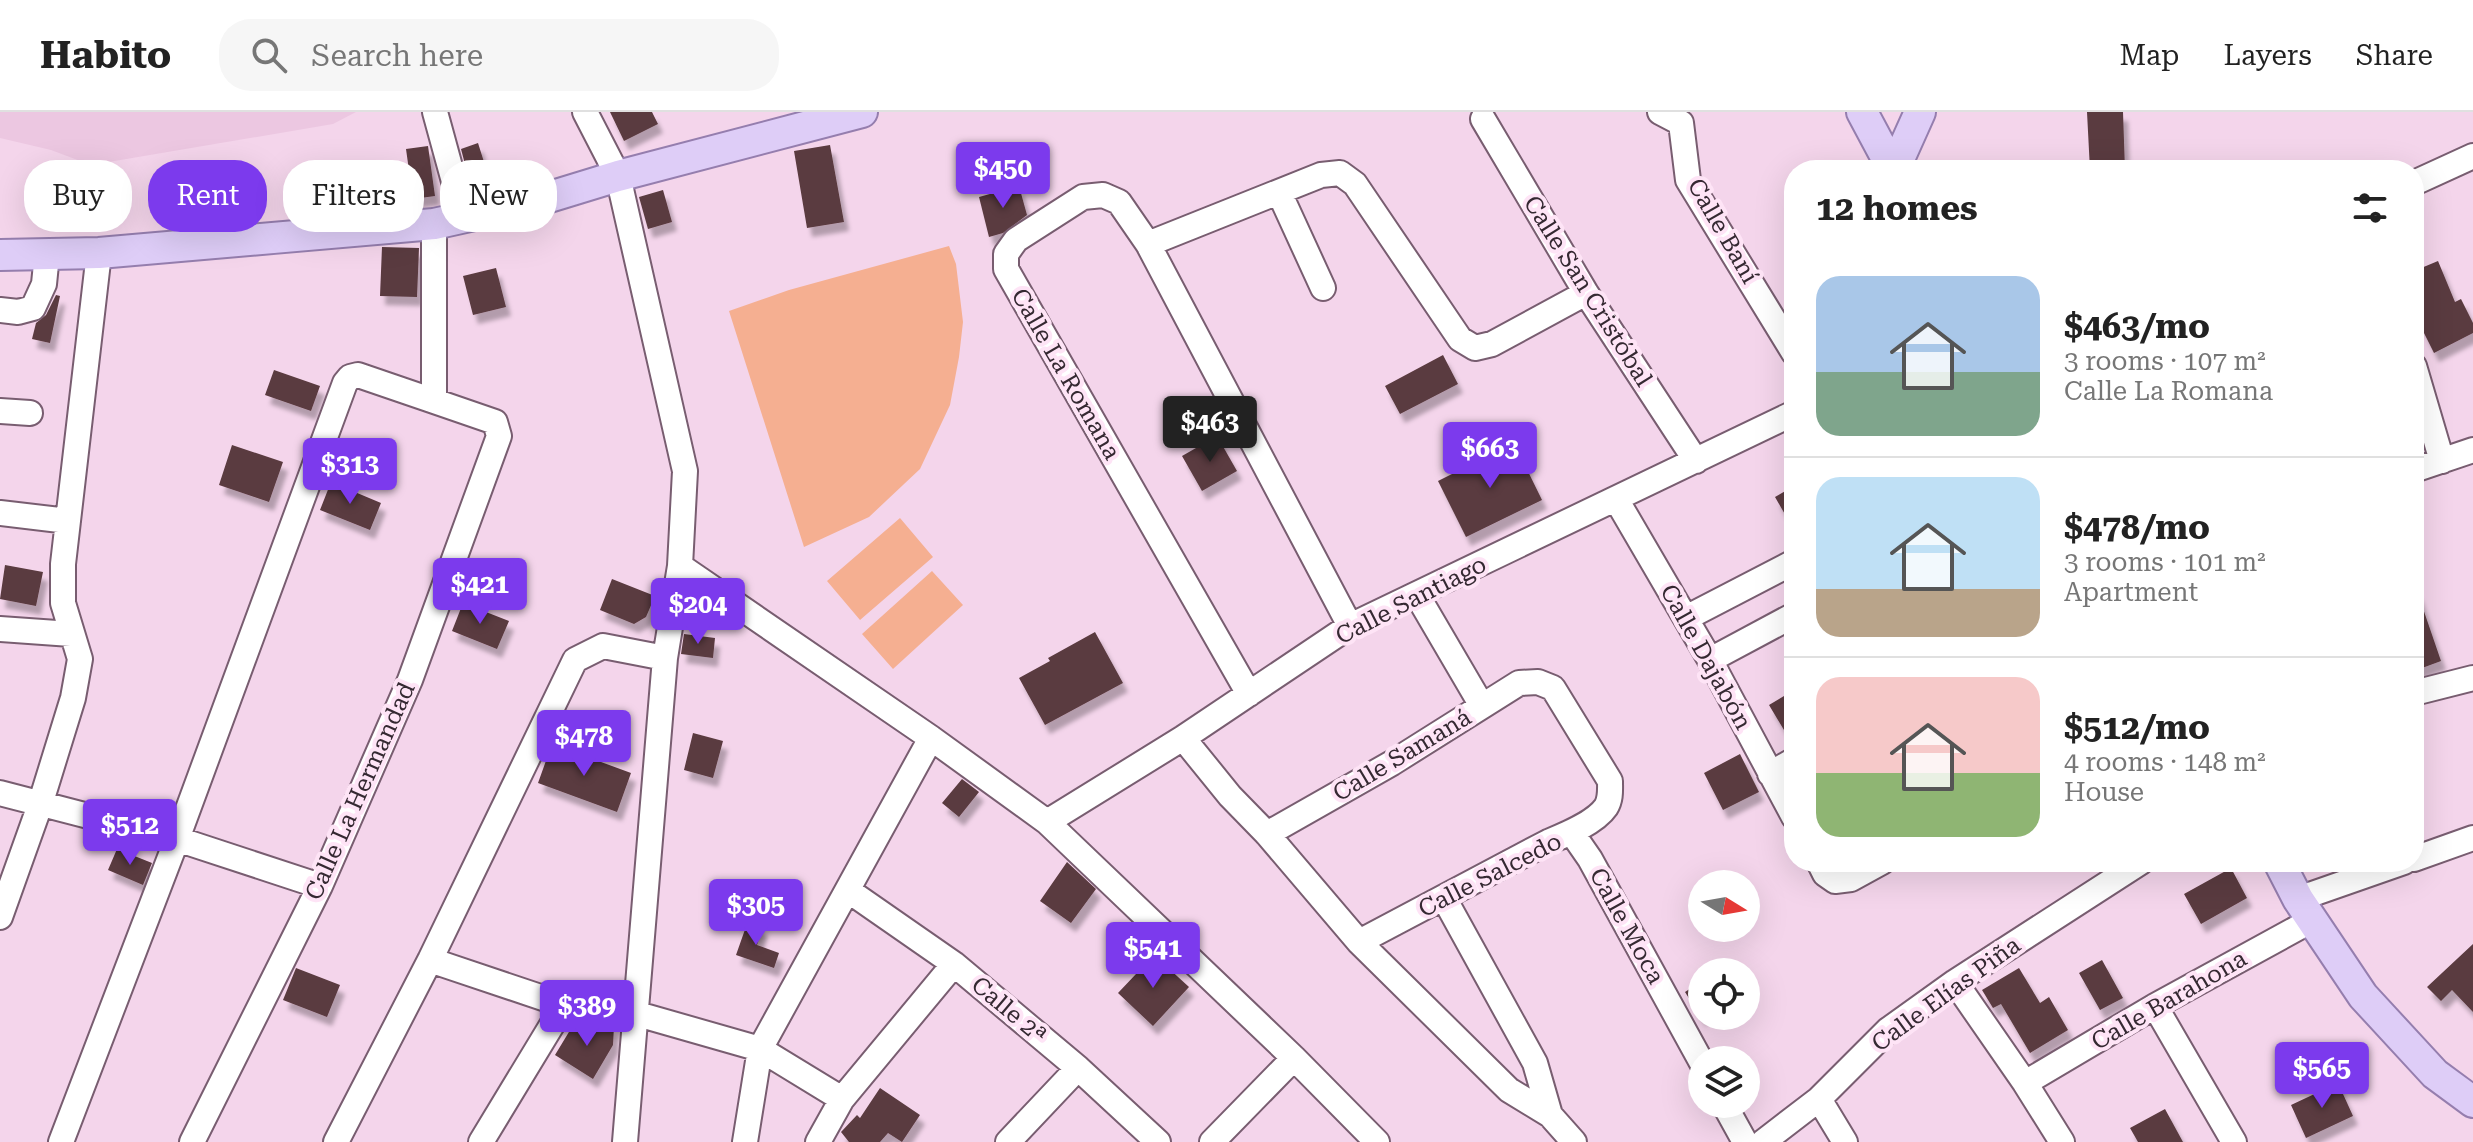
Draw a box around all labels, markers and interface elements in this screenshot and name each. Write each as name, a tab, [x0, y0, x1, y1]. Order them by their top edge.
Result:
search box	[219, 19, 779, 91]
text: Habito	[40, 33, 171, 77]
icon: search	[247, 33, 291, 77]
text: Search here	[311, 38, 483, 73]
text: Map	[2120, 39, 2179, 72]
text: Layers	[2223, 39, 2312, 72]
text: Share	[2356, 39, 2433, 72]
pin: $450	[956, 142, 1050, 210]
text: $450	[974, 153, 1032, 183]
chip: Buy	[24, 160, 132, 232]
chip: Rent	[148, 160, 267, 232]
chip: Filters	[283, 160, 424, 232]
chip: New	[440, 160, 557, 232]
street label: Calle Baní	[1682, 174, 1764, 289]
icon: filters	[2348, 186, 2392, 230]
text: 12 homes	[1816, 188, 1978, 228]
street label: Calle San Cristóbal	[1518, 191, 1658, 391]
street label: Calle La Romana	[1006, 283, 1126, 465]
text: $463/mo	[2064, 306, 2210, 346]
icon: home	[1880, 308, 1976, 404]
text: 3 rooms · 107 m²	[2064, 346, 2266, 376]
text: Calle La Romana	[2064, 376, 2273, 406]
pin: $463	[1163, 396, 1257, 464]
text: $463	[1181, 407, 1239, 437]
pin: $663	[1443, 422, 1537, 490]
text: $663	[1461, 433, 1519, 463]
pin: $313	[303, 438, 397, 506]
text: $313	[321, 449, 379, 479]
text: $478/mo	[2064, 507, 2210, 547]
icon: home	[1880, 509, 1976, 605]
text: 3 rooms · 101 m²	[2064, 547, 2266, 577]
street label: Calle Santiago	[1331, 550, 1491, 650]
pin: $421	[433, 558, 527, 626]
text: $421	[451, 569, 509, 599]
text: Apartment	[2064, 577, 2198, 607]
pin: $204	[651, 578, 745, 646]
street label: Calle Dajabón	[1655, 580, 1757, 734]
text: $204	[669, 589, 727, 619]
street label: Calle La Hermandad	[299, 678, 421, 904]
street label: Calle Samaná	[1328, 703, 1476, 807]
text: $512/mo	[2064, 707, 2210, 747]
icon: home	[1880, 709, 1976, 805]
pin: $478	[537, 710, 631, 778]
text: $478	[555, 721, 613, 751]
text: 4 rooms · 148 m²	[2064, 747, 2266, 777]
text: House	[2064, 777, 2144, 807]
pin: $512	[83, 799, 177, 867]
text: $512	[101, 810, 159, 840]
street label: Calle Salcedo	[1414, 827, 1566, 923]
street label: Calle Moca	[1584, 863, 1670, 989]
north arrow	[1688, 870, 1760, 942]
map controls	[1688, 870, 1760, 1118]
pin: $305	[709, 879, 803, 947]
text: $305	[727, 890, 785, 920]
pin: $541	[1106, 922, 1200, 990]
street label: Calle Elías Piña	[1866, 931, 2026, 1057]
text: $541	[1124, 933, 1182, 963]
street label: Calle Barahona	[2086, 944, 2252, 1056]
button: locate	[1688, 958, 1760, 1030]
street label: Calle 2ª	[966, 971, 1052, 1049]
pin: $389	[540, 980, 634, 1048]
text: $389	[558, 991, 616, 1021]
pin: $565	[2275, 1042, 2369, 1110]
button: layers	[1688, 1046, 1760, 1118]
text: $565	[2293, 1053, 2351, 1083]

